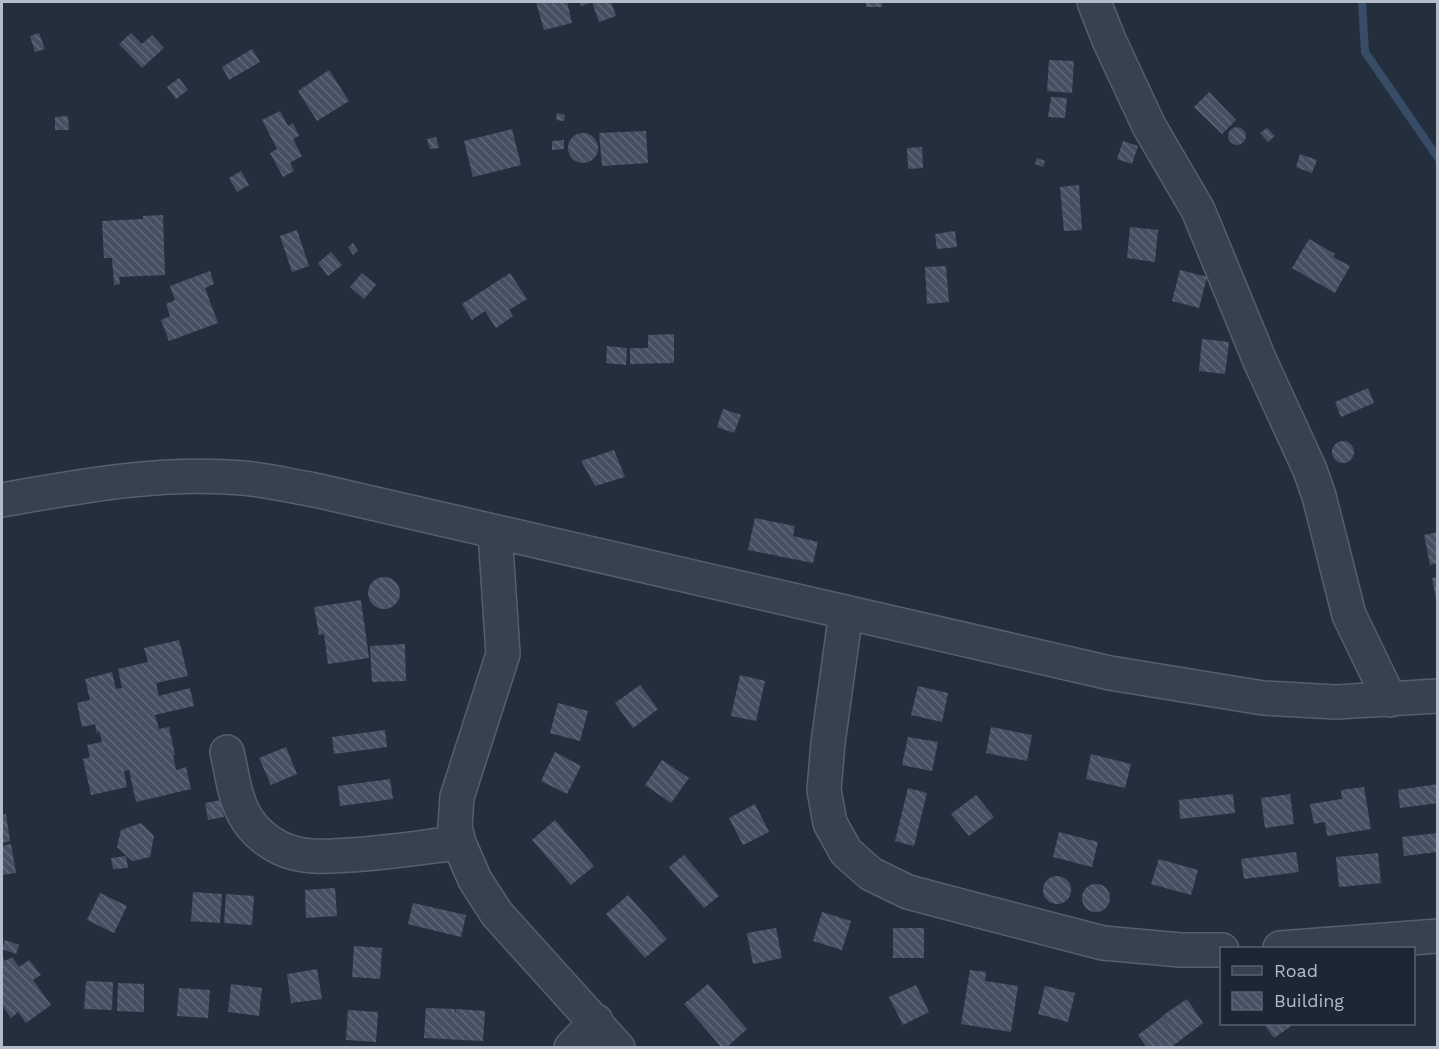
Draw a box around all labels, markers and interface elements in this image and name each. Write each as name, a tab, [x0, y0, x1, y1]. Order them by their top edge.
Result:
legend	[1220, 947, 1415, 1025]
text: Road	[1274, 960, 1318, 981]
text: Building	[1274, 990, 1344, 1011]

